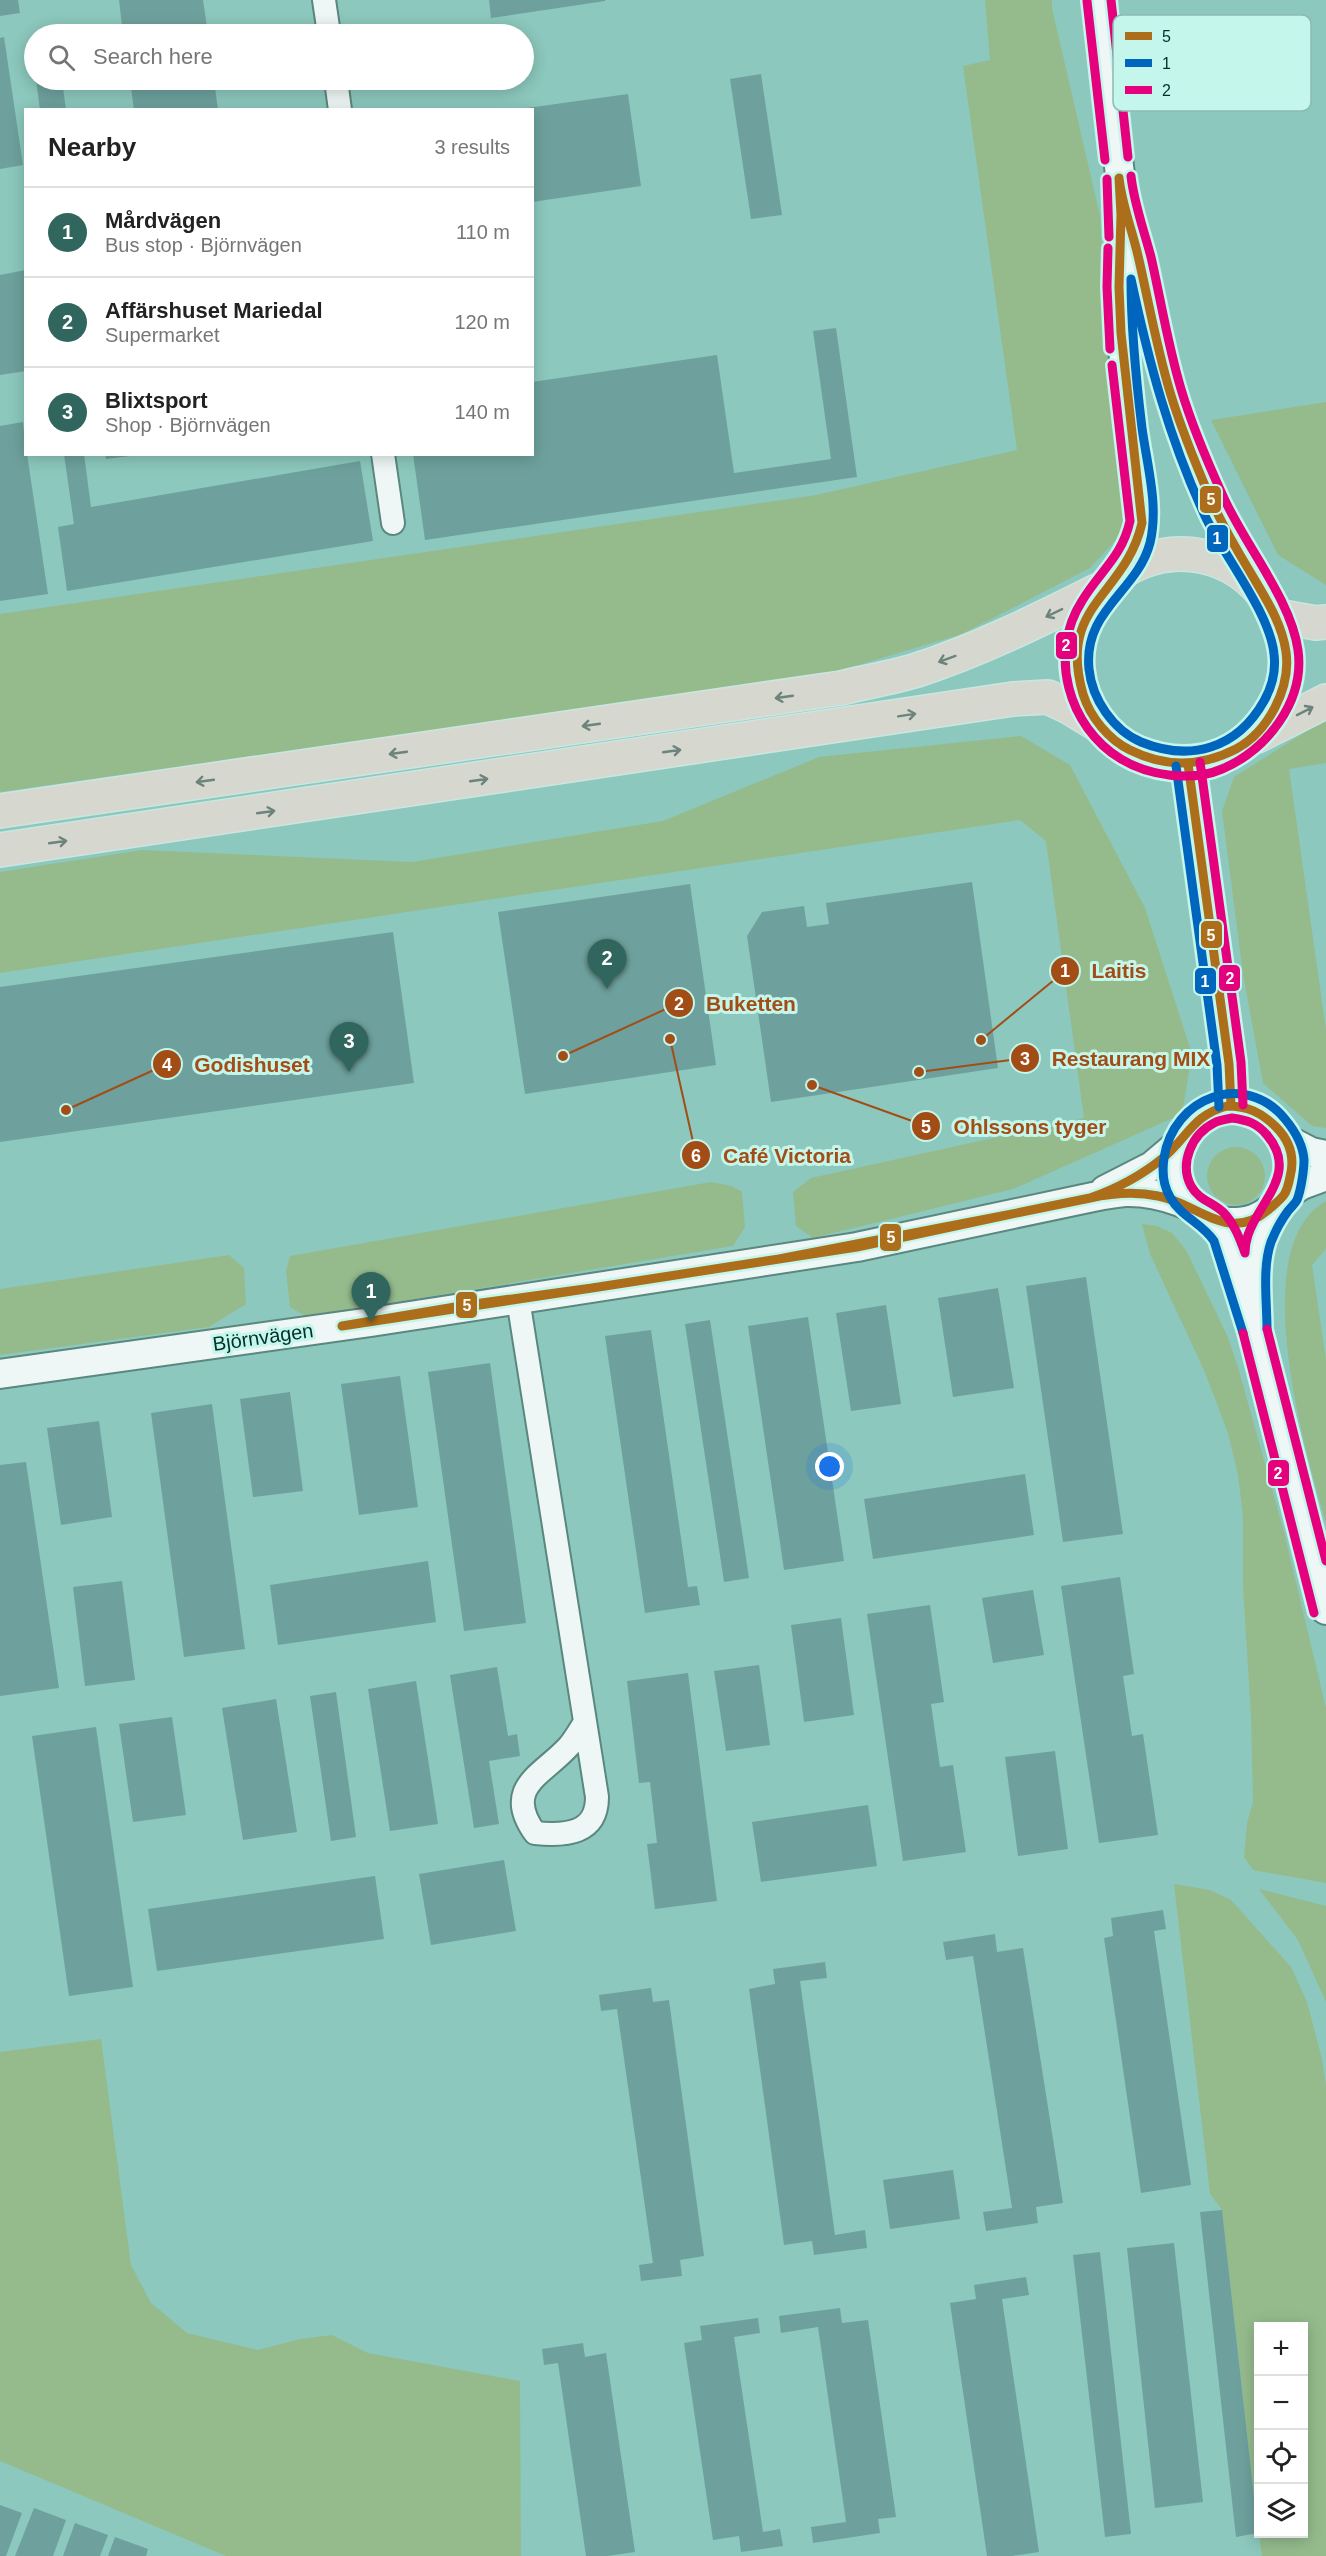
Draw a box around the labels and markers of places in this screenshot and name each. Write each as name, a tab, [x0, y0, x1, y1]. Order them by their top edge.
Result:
pin: 2	[588, 940, 626, 989]
callout: Laitis	[1050, 951, 1159, 990]
callout: Buketten	[664, 984, 808, 1023]
pin: 3	[330, 1022, 368, 1072]
callout: Restaurang MIX	[1010, 1039, 1222, 1078]
callout: Godishuset	[152, 1045, 321, 1084]
callout: Ohlssons tyger	[911, 1107, 1118, 1146]
callout: Café Victoria	[681, 1136, 863, 1175]
pin: 1	[352, 1272, 391, 1322]

